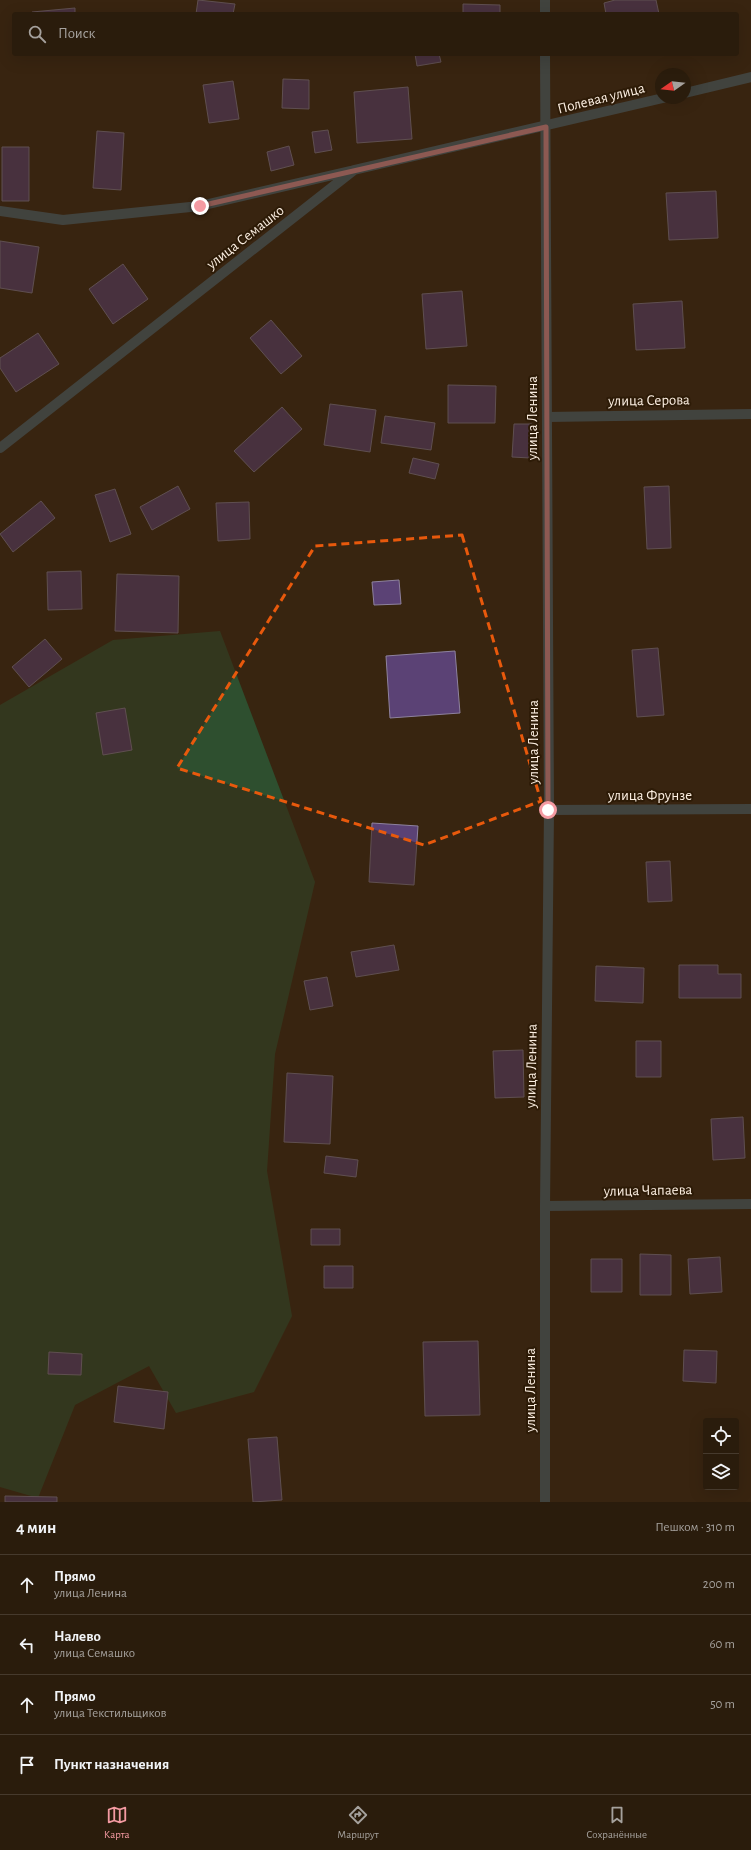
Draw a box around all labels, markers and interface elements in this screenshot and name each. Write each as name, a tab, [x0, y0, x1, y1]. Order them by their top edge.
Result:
search box	[12, 12, 739, 56]
icon: search	[26, 23, 48, 45]
text: Поиск	[58, 26, 96, 41]
north arrow	[655, 68, 691, 104]
street label: Полевая улица	[556, 80, 646, 117]
route end	[191, 197, 209, 215]
street label: улица Семашко	[203, 203, 287, 273]
street label: улица Ленина	[525, 376, 540, 461]
street label: улица Серова	[607, 392, 690, 409]
street label: улица Ленина	[526, 700, 541, 785]
street label: улица Фрунзе	[607, 788, 692, 803]
route start	[539, 801, 557, 819]
street label: улица Ленина	[523, 1024, 540, 1109]
street label: улица Чапаева	[602, 1182, 693, 1199]
street label: улица Ленина	[523, 1348, 538, 1433]
map controls	[703, 1418, 739, 1490]
button: locate	[703, 1418, 739, 1454]
button: layers	[703, 1454, 739, 1490]
text: 4 мин	[16, 1519, 56, 1536]
text: Пешком · 310 m	[655, 1521, 735, 1534]
text: Прямо	[54, 1569, 96, 1584]
icon: ahead	[16, 1574, 38, 1596]
text: 200 m	[703, 1578, 735, 1591]
text: улица Ленина	[54, 1587, 127, 1600]
text: Налево	[54, 1629, 101, 1644]
icon: left	[16, 1634, 38, 1656]
text: 60 m	[709, 1638, 735, 1651]
text: улица Семашко	[54, 1647, 135, 1660]
text: Прямо	[54, 1689, 96, 1704]
icon: ahead	[16, 1694, 38, 1716]
text: 50 m	[710, 1698, 735, 1711]
text: улица Текстильщиков	[54, 1707, 166, 1720]
icon: arrive	[16, 1754, 38, 1776]
text: Пункт назначения	[54, 1757, 169, 1772]
tab: Карта	[104, 1804, 130, 1841]
tab: Маршрут	[337, 1804, 379, 1841]
tab: Сохранённые	[586, 1804, 647, 1841]

